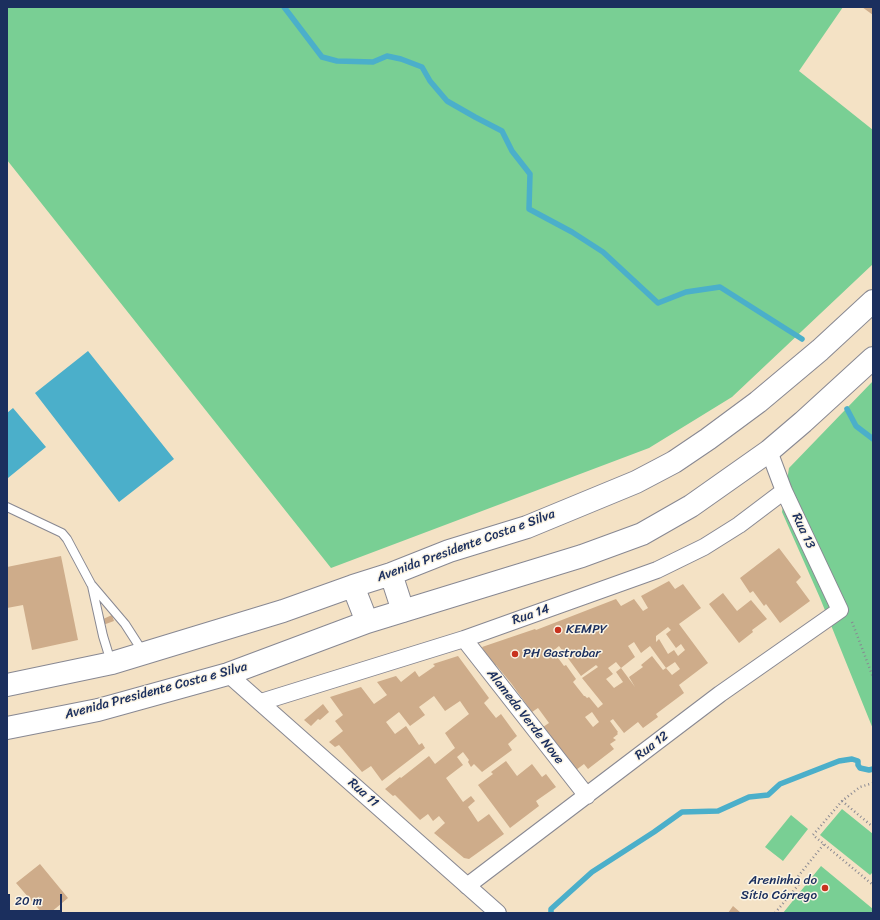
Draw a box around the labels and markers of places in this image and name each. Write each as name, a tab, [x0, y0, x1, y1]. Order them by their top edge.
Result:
place label: KEMPY	[566, 622, 607, 638]
marker: KEMPY	[553, 625, 563, 635]
place label: PH Gastrobar	[523, 646, 601, 662]
marker: PH Gastrobar	[510, 649, 520, 659]
place label: Areninha do Sítio Córrego	[741, 873, 817, 904]
marker: Areninha do Sítio Córrego	[820, 883, 830, 893]

